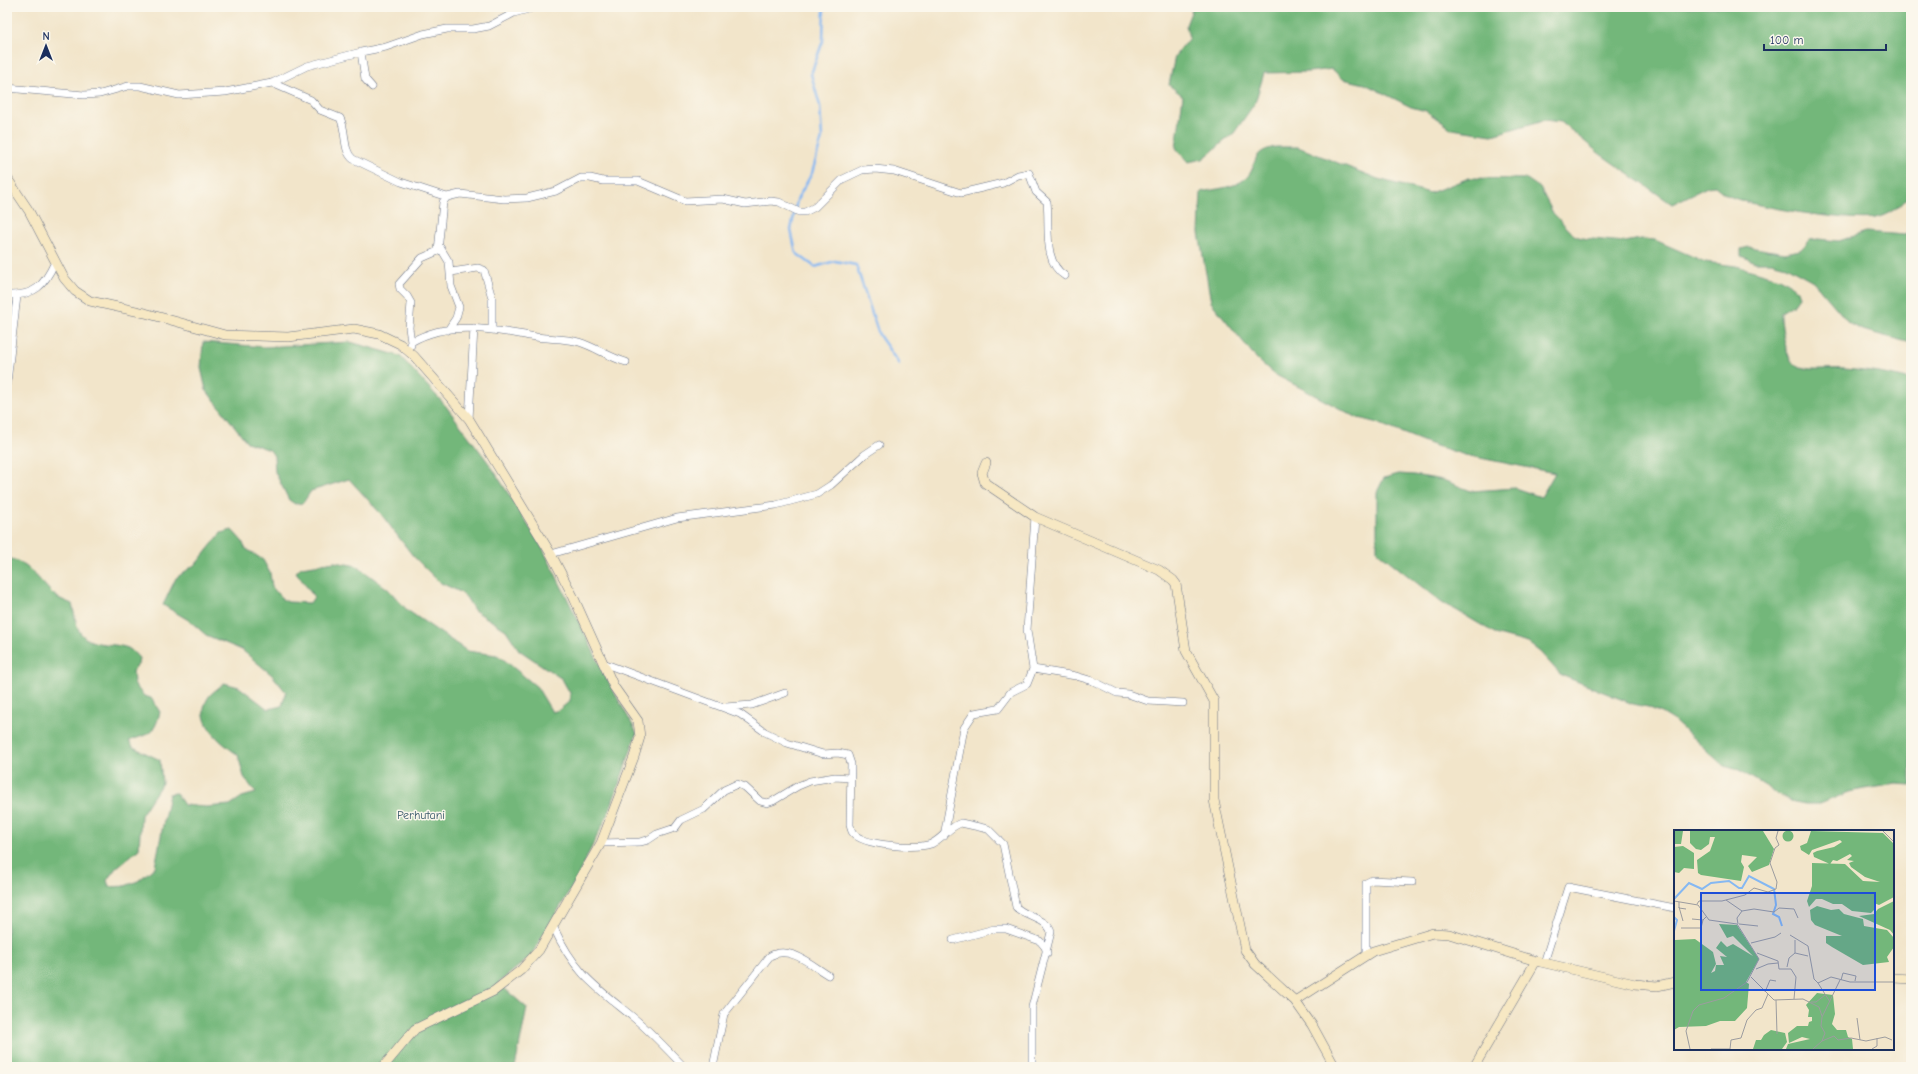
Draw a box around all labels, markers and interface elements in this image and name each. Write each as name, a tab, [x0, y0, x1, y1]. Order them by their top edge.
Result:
north arrow	[26, 26, 66, 66]
scale bar	[1764, 26, 1886, 52]
text: N	[42, 30, 50, 43]
text: 100 m	[1770, 33, 1803, 47]
park label: Perhutani	[397, 808, 445, 822]
inset map	[1674, 830, 1894, 1050]

